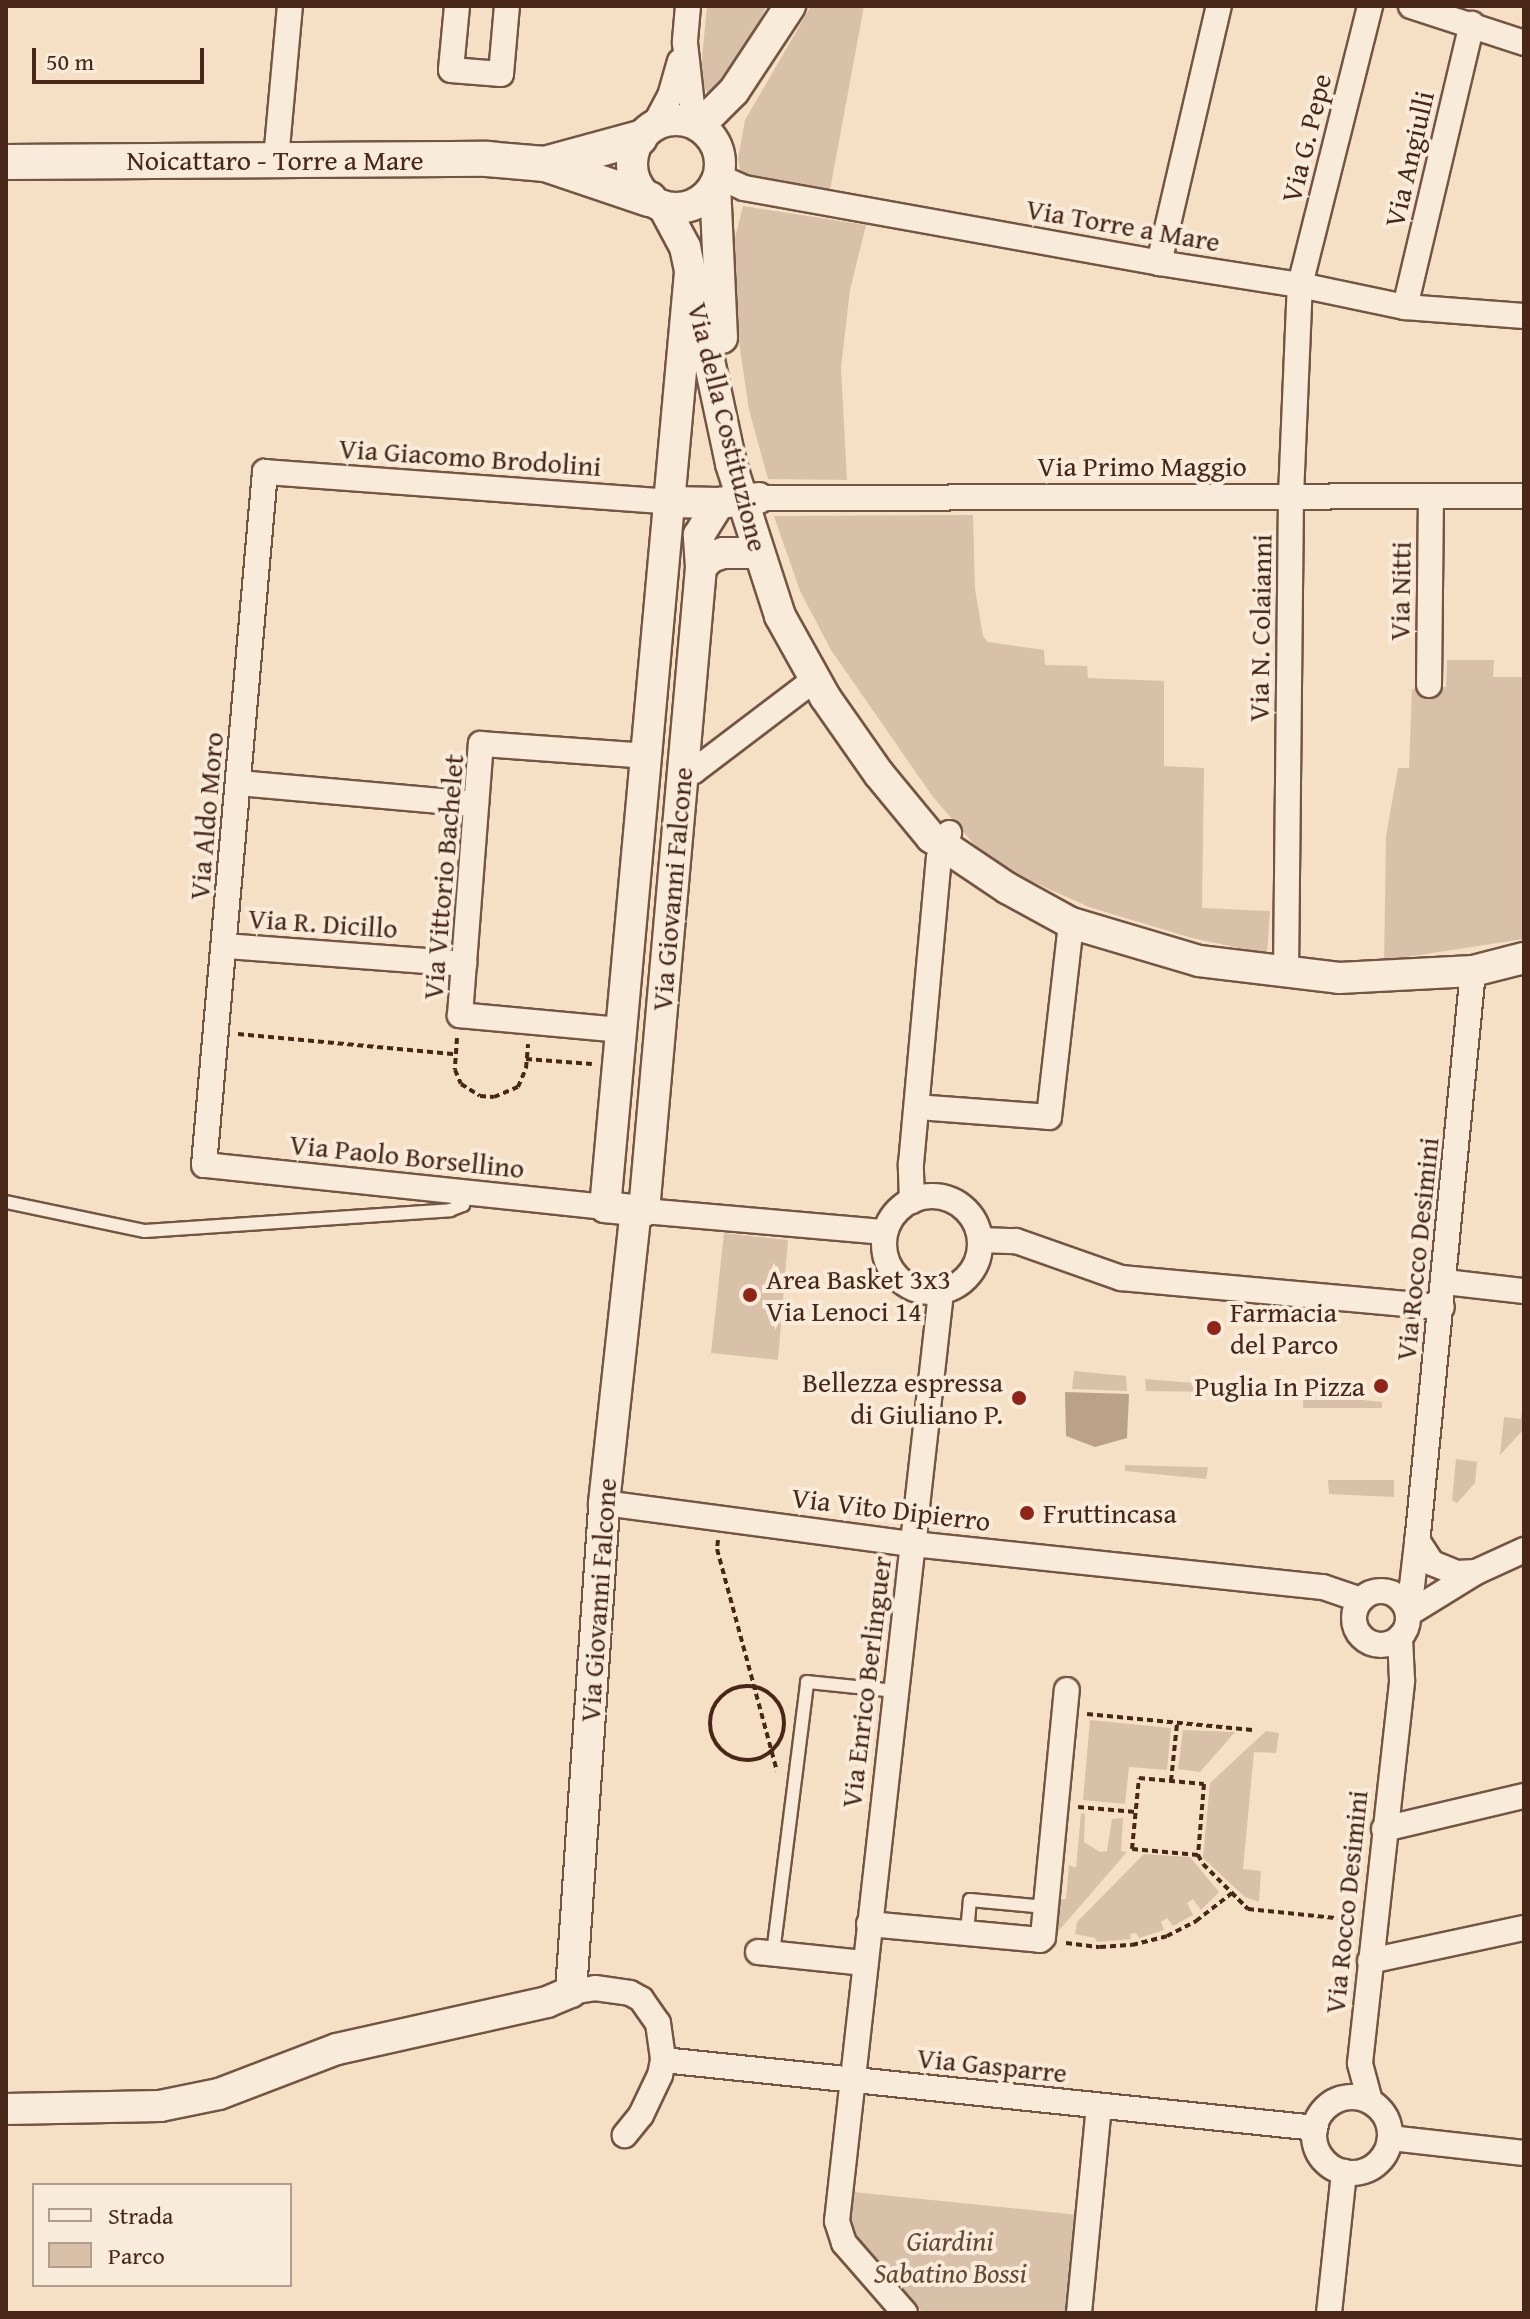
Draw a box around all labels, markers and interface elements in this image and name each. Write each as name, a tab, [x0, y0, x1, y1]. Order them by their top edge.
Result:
scale bar	[36, 32, 208, 82]
text: 50 m	[46, 44, 94, 79]
street label: Via G. Pepe	[1274, 70, 1338, 206]
street label: Via Angiulli	[1377, 88, 1441, 230]
street label: Noicattaro - Torre a Mare	[126, 143, 424, 177]
street label: Via Torre a Mare	[1023, 191, 1223, 259]
street label: Via della Costituzione	[681, 299, 775, 555]
street label: Via Giacomo Brodolini	[338, 431, 602, 483]
street label: Via Primo Maggio	[1037, 449, 1247, 483]
street label: Via N. Colaianni	[1242, 534, 1278, 722]
street label: Via Nitti	[1382, 541, 1418, 641]
street label: Via Aldo Moro	[182, 731, 230, 901]
street label: Via Vittorio Bachelet	[416, 753, 470, 1001]
street label: Via Giovanni Falcone	[645, 766, 699, 1012]
street label: Via R. Dicillo	[247, 901, 399, 945]
street label: Via Paolo Borsellino	[288, 1127, 526, 1185]
street label: Via Rocco Desimini	[1389, 1135, 1445, 1363]
place label: Area Basket 3x3 Via Lenoci 14	[766, 1262, 951, 1328]
marker: Area Basket 3x3 Via Lenoci 14	[741, 1286, 759, 1304]
place label: Farmacia del Parco	[1230, 1295, 1338, 1361]
marker: Farmacia del Parco	[1205, 1319, 1223, 1337]
place label: Bellezza espressa di Giuliano P.	[802, 1365, 1003, 1431]
place label: Puglia In Pizza	[1195, 1369, 1365, 1403]
marker: Puglia In Pizza	[1372, 1377, 1390, 1395]
marker: Bellezza espressa di Giuliano P.	[1010, 1389, 1028, 1407]
street label: Via Giovanni Falcone	[573, 1477, 623, 1723]
street label: Via Vito Dipierro	[790, 1480, 992, 1538]
place label: Fruttincasa	[1043, 1496, 1177, 1530]
marker: Fruttincasa	[1018, 1504, 1036, 1522]
street label: Via Enrico Berlinguer	[834, 1554, 898, 1810]
street label: Via Rocco Desimini	[1318, 1788, 1374, 2016]
street label: Via Gasparre	[915, 2040, 1069, 2090]
legend	[32, 2183, 292, 2287]
text: Strada	[108, 2198, 173, 2233]
park label: Giardini Sabatino Bossi	[873, 2224, 1027, 2290]
text: Parco	[108, 2238, 165, 2273]

